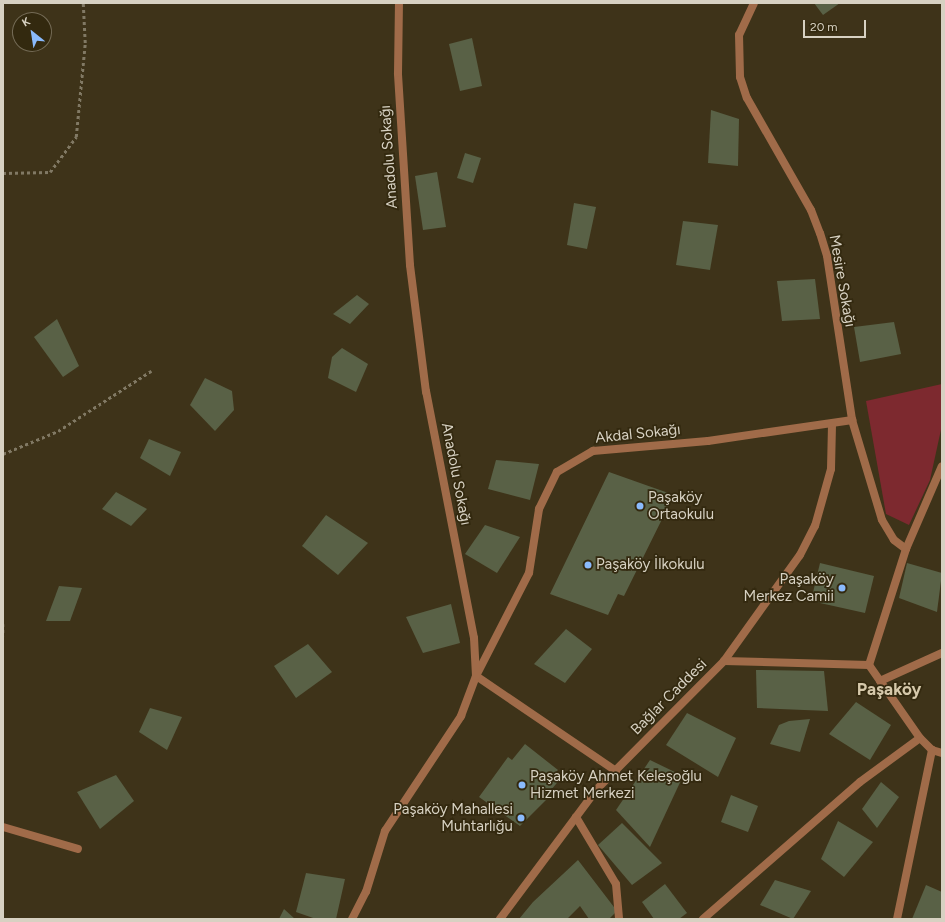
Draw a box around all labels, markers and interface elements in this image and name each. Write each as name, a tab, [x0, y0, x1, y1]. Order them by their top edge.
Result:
north arrow	[12, 12, 52, 52]
scale bar	[805, 12, 868, 38]
text: K	[20, 15, 33, 30]
text: 20 m	[810, 20, 838, 34]
street label: Anadolu Sokağı	[376, 105, 402, 209]
street label: Mesire Sokağı	[825, 234, 859, 328]
street label: Anadolu Sokağı	[437, 421, 475, 527]
street label: Akdal Sokağı	[594, 421, 682, 447]
place label: Paşaköy Ortaokulu	[648, 488, 714, 523]
marker: Paşaköy Ortaokulu	[635, 501, 645, 511]
place label: Paşaköy İlkokulu	[596, 556, 705, 574]
marker: Paşaköy İlkokulu	[583, 560, 593, 570]
place label: Paşaköy Merkez Camii	[743, 570, 834, 605]
marker: Paşaköy Merkez Camii	[837, 583, 847, 593]
street label: Bağlar Caddesi	[627, 655, 711, 739]
district label: Paşaköy	[857, 680, 921, 700]
place label: Paşaköy Ahmet Keleşoğlu Hizmet Merkezi	[530, 767, 702, 802]
marker: Paşaköy Ahmet Keleşoğlu Hizmet Merkezi	[517, 780, 527, 790]
place label: Paşaköy Mahallesi Muhtarlığu	[393, 800, 513, 835]
marker: Paşaköy Mahallesi Muhtarlığu	[516, 813, 526, 823]

